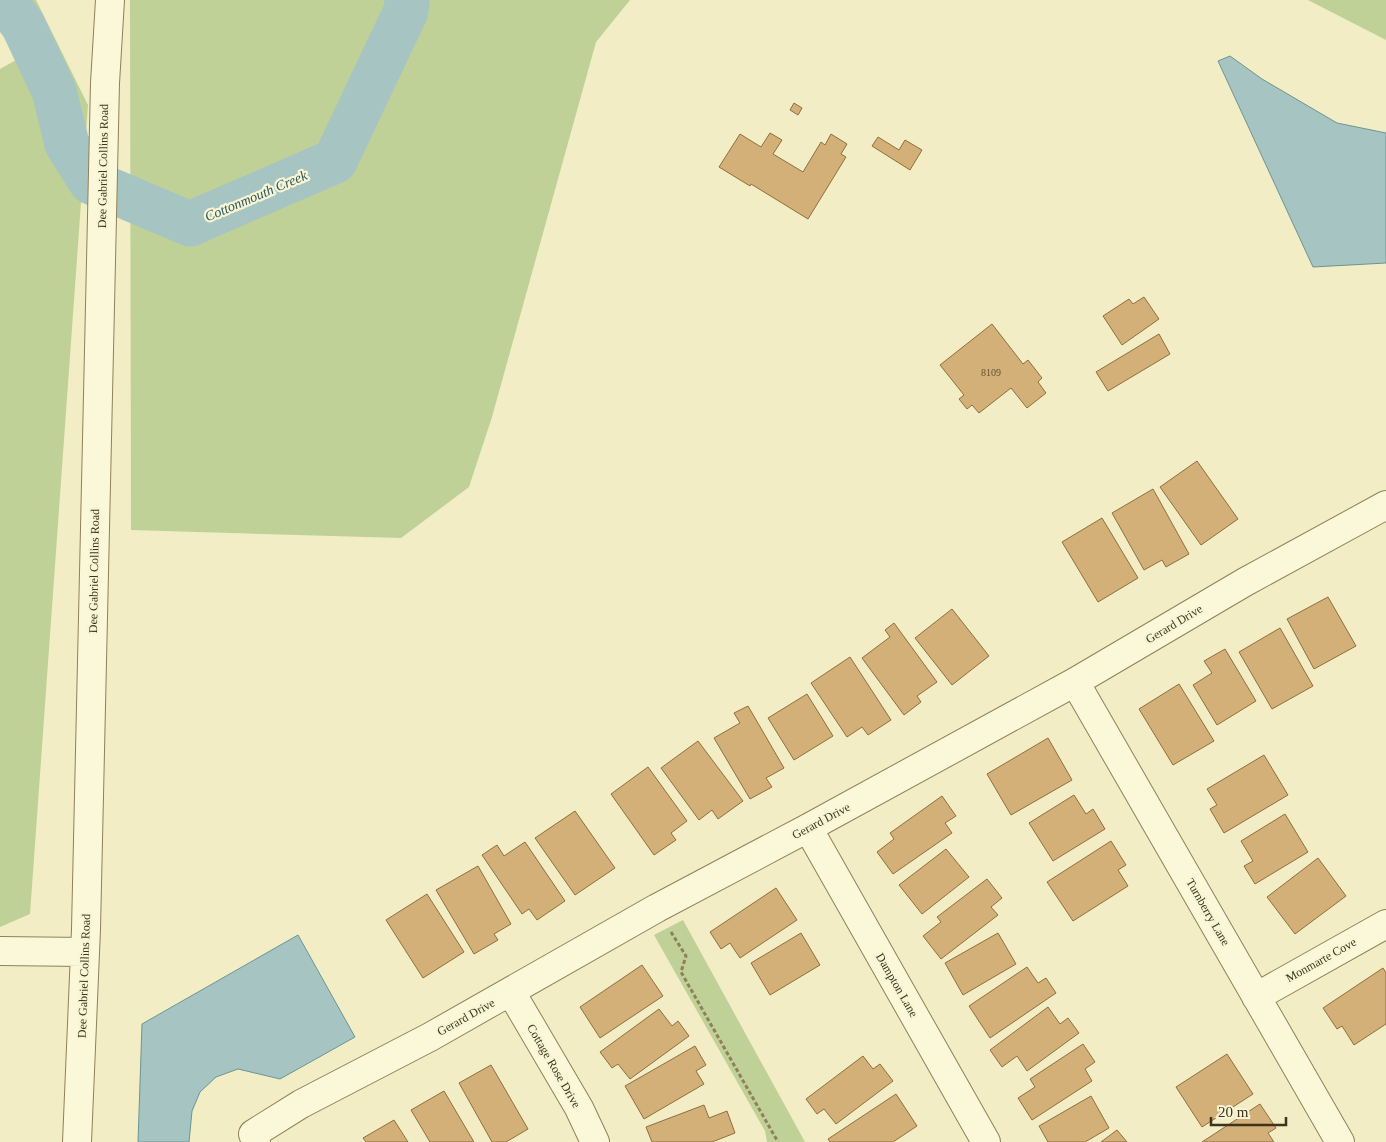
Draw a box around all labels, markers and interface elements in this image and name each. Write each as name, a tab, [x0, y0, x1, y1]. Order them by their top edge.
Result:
street label: Dee Gabriel Collins Road	[95, 104, 111, 228]
water label: Cottonmouth Creek	[203, 167, 310, 224]
house number: 8109	[981, 367, 1001, 378]
street label: Dee Gabriel Collins Road	[86, 509, 102, 633]
street label: Gerard Drive	[1143, 602, 1205, 646]
street label: Gerard Drive	[790, 800, 852, 842]
street label: Turnberry Lane	[1183, 876, 1233, 948]
street label: Dee Gabriel Collins Road	[75, 914, 93, 1038]
street label: Monmarte Cove	[1283, 935, 1359, 985]
street label: Dampton Lane	[873, 950, 921, 1020]
street label: Gerard Drive	[435, 995, 497, 1039]
street label: Cottage Rose Drive	[524, 1022, 584, 1110]
scale bar	[1211, 1094, 1286, 1126]
text: 20 m	[1218, 1104, 1249, 1120]

